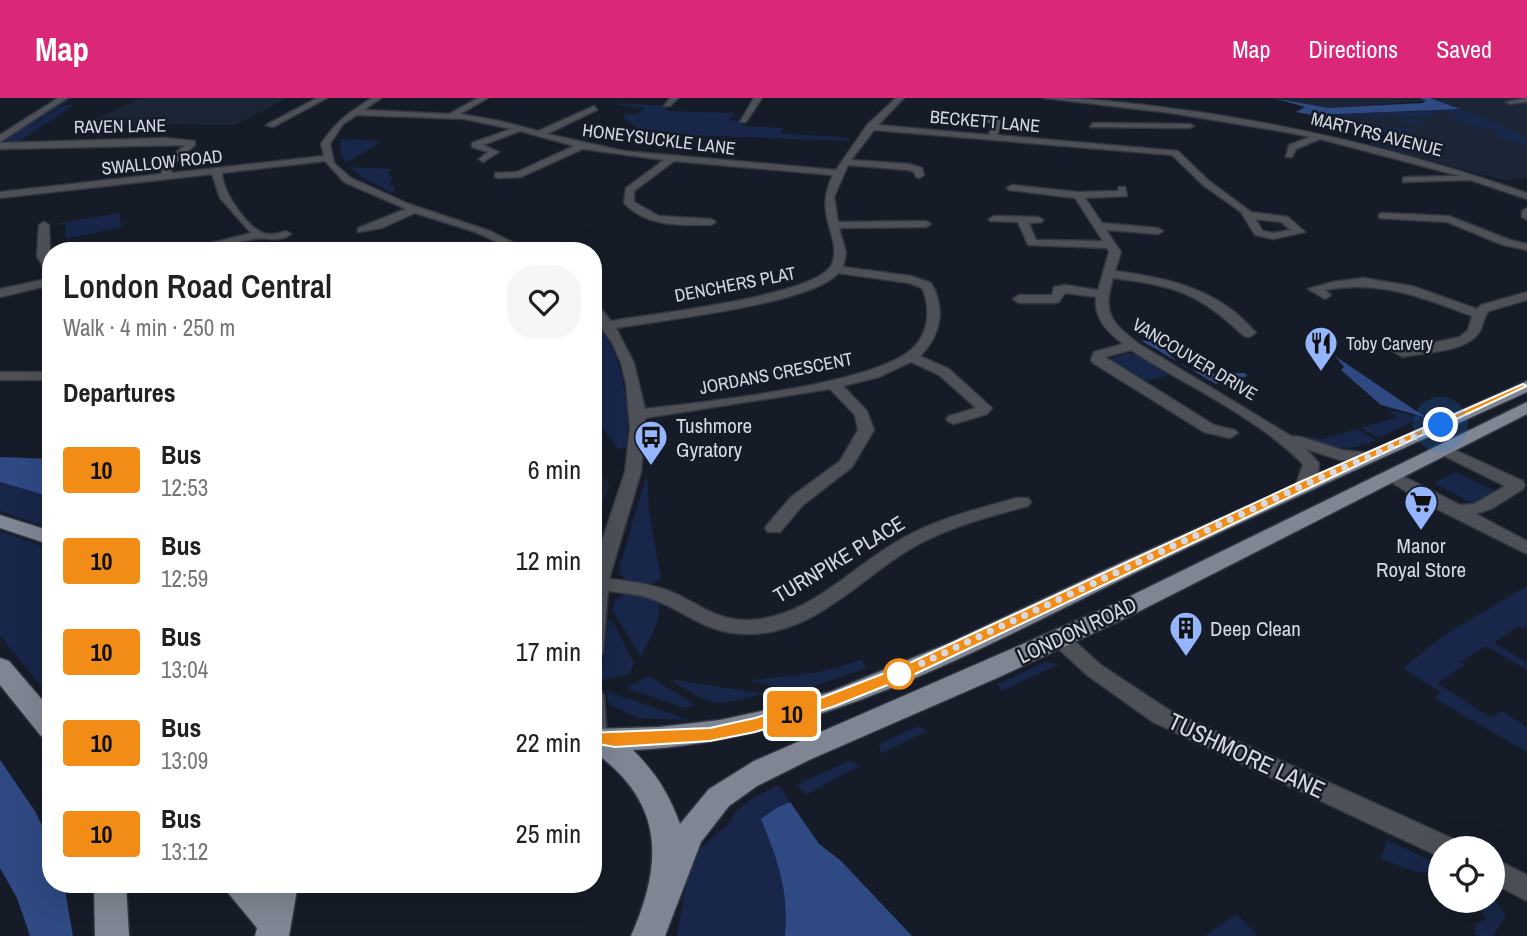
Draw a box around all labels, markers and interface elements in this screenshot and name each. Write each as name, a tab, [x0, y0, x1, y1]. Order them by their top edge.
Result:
text: Map	[35, 27, 89, 71]
text: Map	[1232, 33, 1270, 65]
text: Directions	[1308, 33, 1398, 65]
text: Saved	[1436, 33, 1492, 65]
street label: BECKETT LANE	[929, 104, 1041, 138]
street label: MARTYRS AVENUE	[1309, 106, 1445, 162]
street label: RAVEN LANE	[74, 113, 166, 139]
street label: HONEYSUCKLE LANE	[581, 117, 737, 161]
street label: SWALLOW ROAD	[100, 143, 224, 181]
street label: DENCHERS PLAT	[672, 260, 798, 308]
text: London Road Central	[63, 264, 332, 308]
button: heart	[507, 265, 581, 339]
text: Walk · 4 min · 250 m	[63, 312, 235, 343]
street label: VANCOUVER DRIVE	[1128, 312, 1262, 406]
restaurant icon: Toby Carvery	[1302, 324, 1340, 373]
place label: Toby Carvery	[1346, 331, 1434, 356]
street label: JORDANS CRESCENT	[697, 346, 855, 400]
text: Departures	[63, 375, 176, 410]
your location	[1423, 407, 1458, 442]
place label: Tushmore Gyratory	[676, 411, 752, 464]
bus stop icon: Tushmore Gyratory	[632, 418, 670, 467]
text: Bus	[161, 437, 201, 472]
text: 6 min	[528, 452, 581, 487]
text: 10	[91, 454, 112, 486]
text: 12:53	[161, 472, 208, 503]
supermarket icon: Manor Royal Store	[1402, 483, 1440, 532]
street label: TURNPIKE PLACE	[768, 508, 910, 610]
text: Bus	[161, 528, 201, 563]
place label: Manor Royal Store	[1376, 531, 1466, 584]
text: 12 min	[516, 543, 581, 578]
text: 10	[91, 545, 112, 577]
text: 12:59	[161, 563, 208, 594]
street label: LONDON ROAD	[1013, 590, 1141, 670]
building icon: Deep Clean	[1167, 609, 1205, 658]
place label: Deep Clean	[1210, 614, 1301, 643]
text: Bus	[161, 619, 201, 654]
text: 17 min	[516, 634, 581, 669]
text: 10	[91, 636, 112, 668]
text: 13:04	[161, 654, 208, 685]
unlabelled marker	[884, 659, 914, 689]
line badge: 10	[760, 691, 824, 737]
text: 10	[781, 698, 803, 730]
street label: TUSHMORE LANE	[1163, 705, 1331, 805]
text: Bus	[161, 710, 201, 745]
text: 22 min	[516, 725, 581, 760]
text: 10	[91, 727, 112, 759]
text: 13:09	[161, 745, 208, 776]
text: Bus	[161, 801, 201, 836]
text: 25 min	[516, 816, 581, 851]
text: 10	[91, 818, 112, 850]
text: 13:12	[161, 836, 208, 867]
map controls	[1428, 836, 1505, 913]
button: locate	[1428, 836, 1505, 913]

